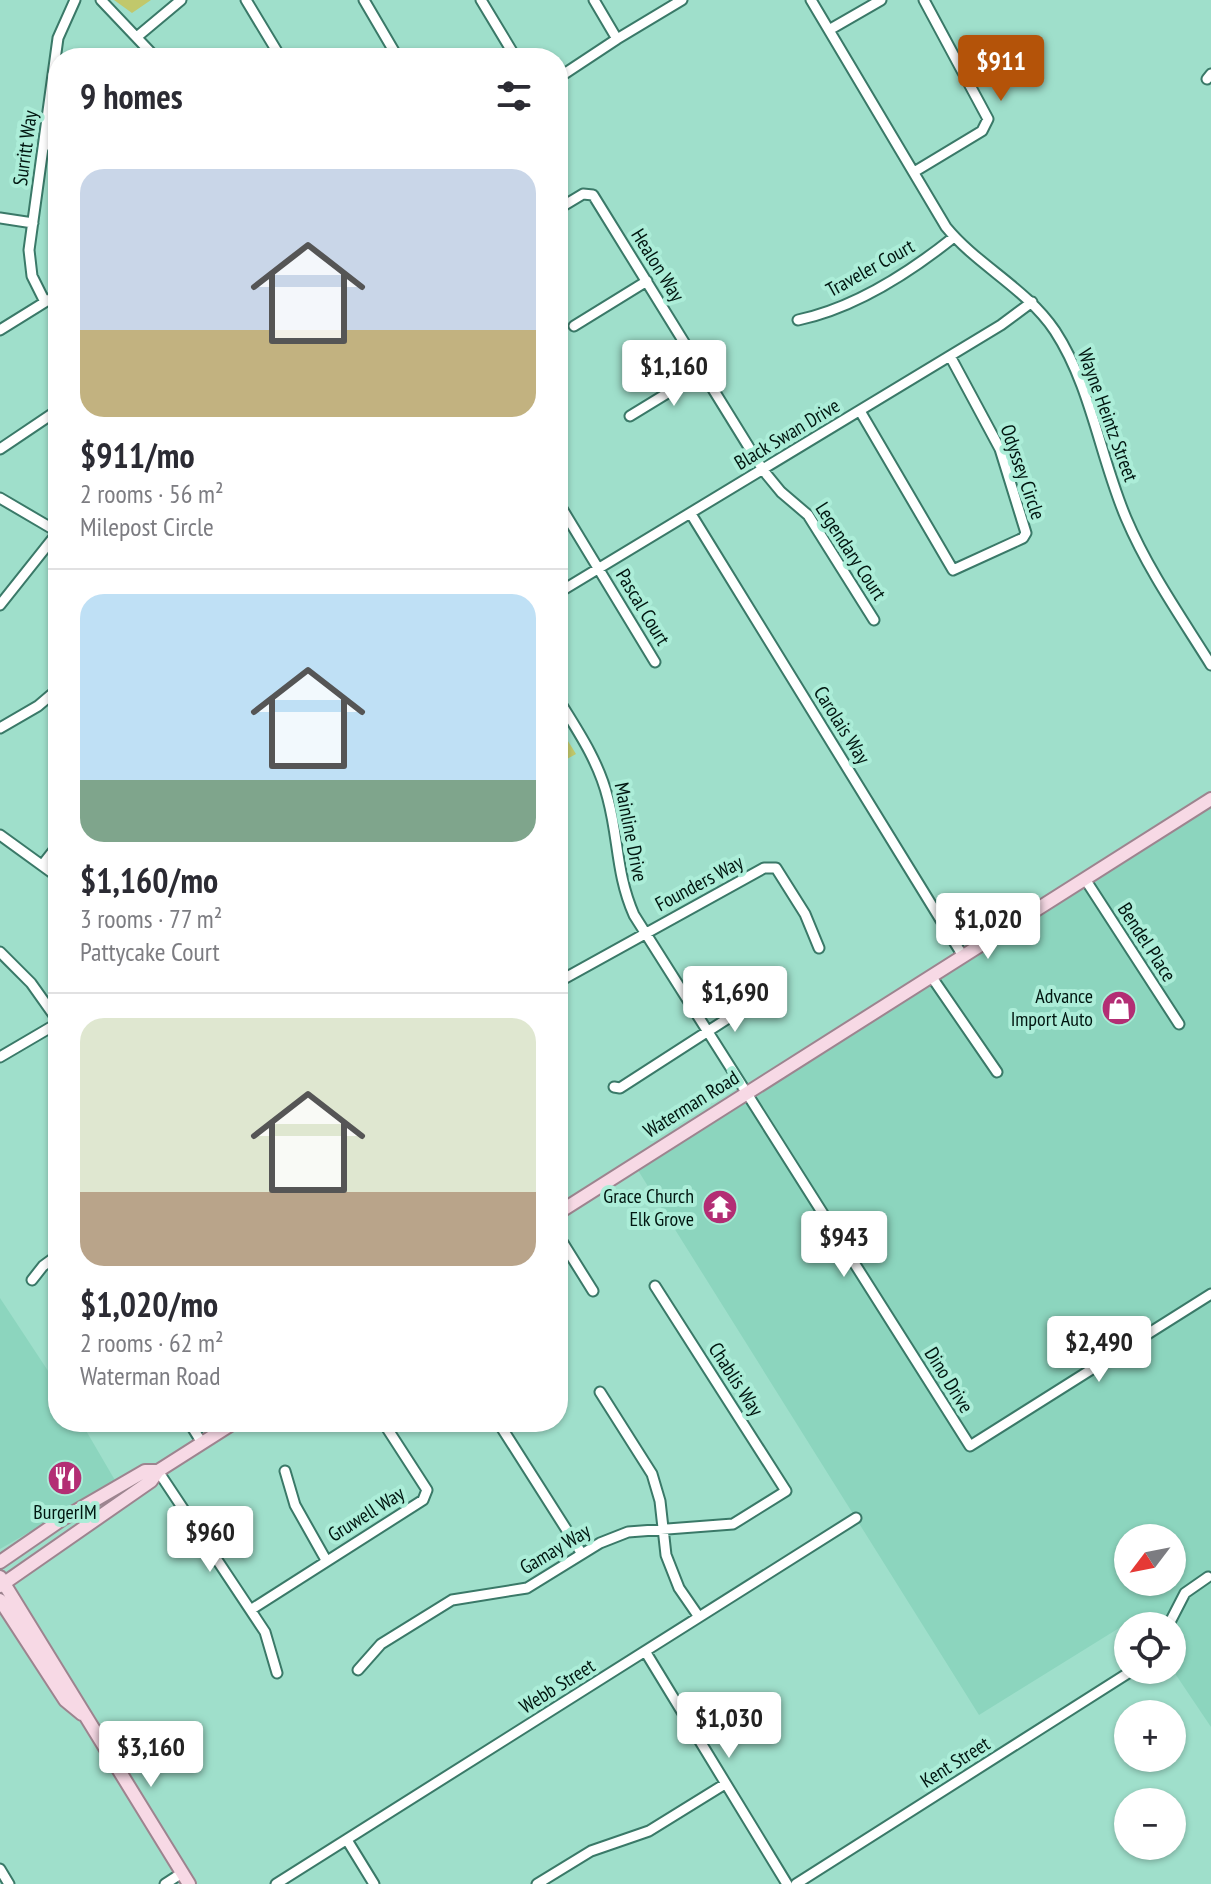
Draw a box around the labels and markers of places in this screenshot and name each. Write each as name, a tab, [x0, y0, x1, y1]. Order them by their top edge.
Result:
pin: $911	[954, 35, 1048, 103]
pin: $1,160	[609, 340, 739, 408]
pin: $1,020	[923, 893, 1053, 961]
pin: $1,690	[670, 966, 800, 1034]
place label: Advance Import Auto	[1011, 983, 1093, 1032]
shop icon: Advance Import Auto	[1100, 989, 1138, 1027]
place label: Grace Church Elk Grove	[603, 1183, 694, 1232]
temple icon: Grace Church Elk Grove	[701, 1188, 739, 1226]
pin: $943	[797, 1211, 891, 1279]
pin: $2,490	[1034, 1316, 1164, 1384]
restaurant icon: BurgerIM	[46, 1459, 84, 1497]
place label: BurgerIM	[33, 1499, 97, 1525]
pin: $960	[163, 1506, 257, 1574]
pin: $1,030	[664, 1692, 794, 1760]
pin: $3,160	[86, 1721, 216, 1789]

